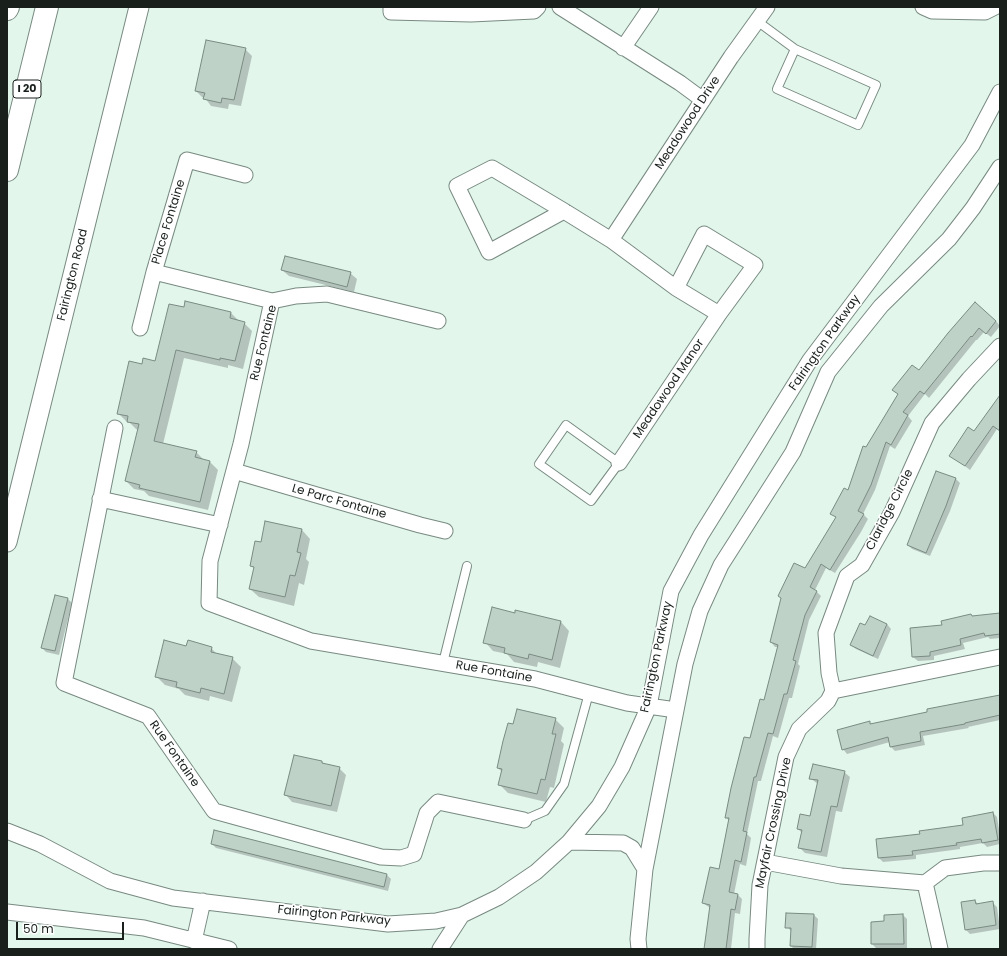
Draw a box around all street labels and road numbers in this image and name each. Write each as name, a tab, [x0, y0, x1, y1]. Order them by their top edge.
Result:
street label: Meadowood Drive	[652, 74, 724, 172]
road number: I 20	[13, 80, 41, 98]
street label: Place Fontaine	[149, 178, 189, 266]
street label: Fairington Road	[55, 227, 91, 323]
street label: Fairington Parkway	[786, 292, 864, 394]
street label: Rue Fontaine	[248, 304, 280, 382]
street label: Meadowood Manor	[630, 337, 708, 441]
street label: Claridge Circle	[863, 467, 917, 553]
street label: Le Parc Fontaine	[290, 482, 388, 522]
street label: Fairington Parkway	[638, 600, 676, 714]
street label: Rue Fontaine	[455, 658, 533, 686]
street label: Rue Fontaine	[146, 718, 202, 790]
street label: Mayfair Crossing Drive	[753, 756, 795, 890]
street label: Fairington Parkway	[277, 903, 391, 929]

